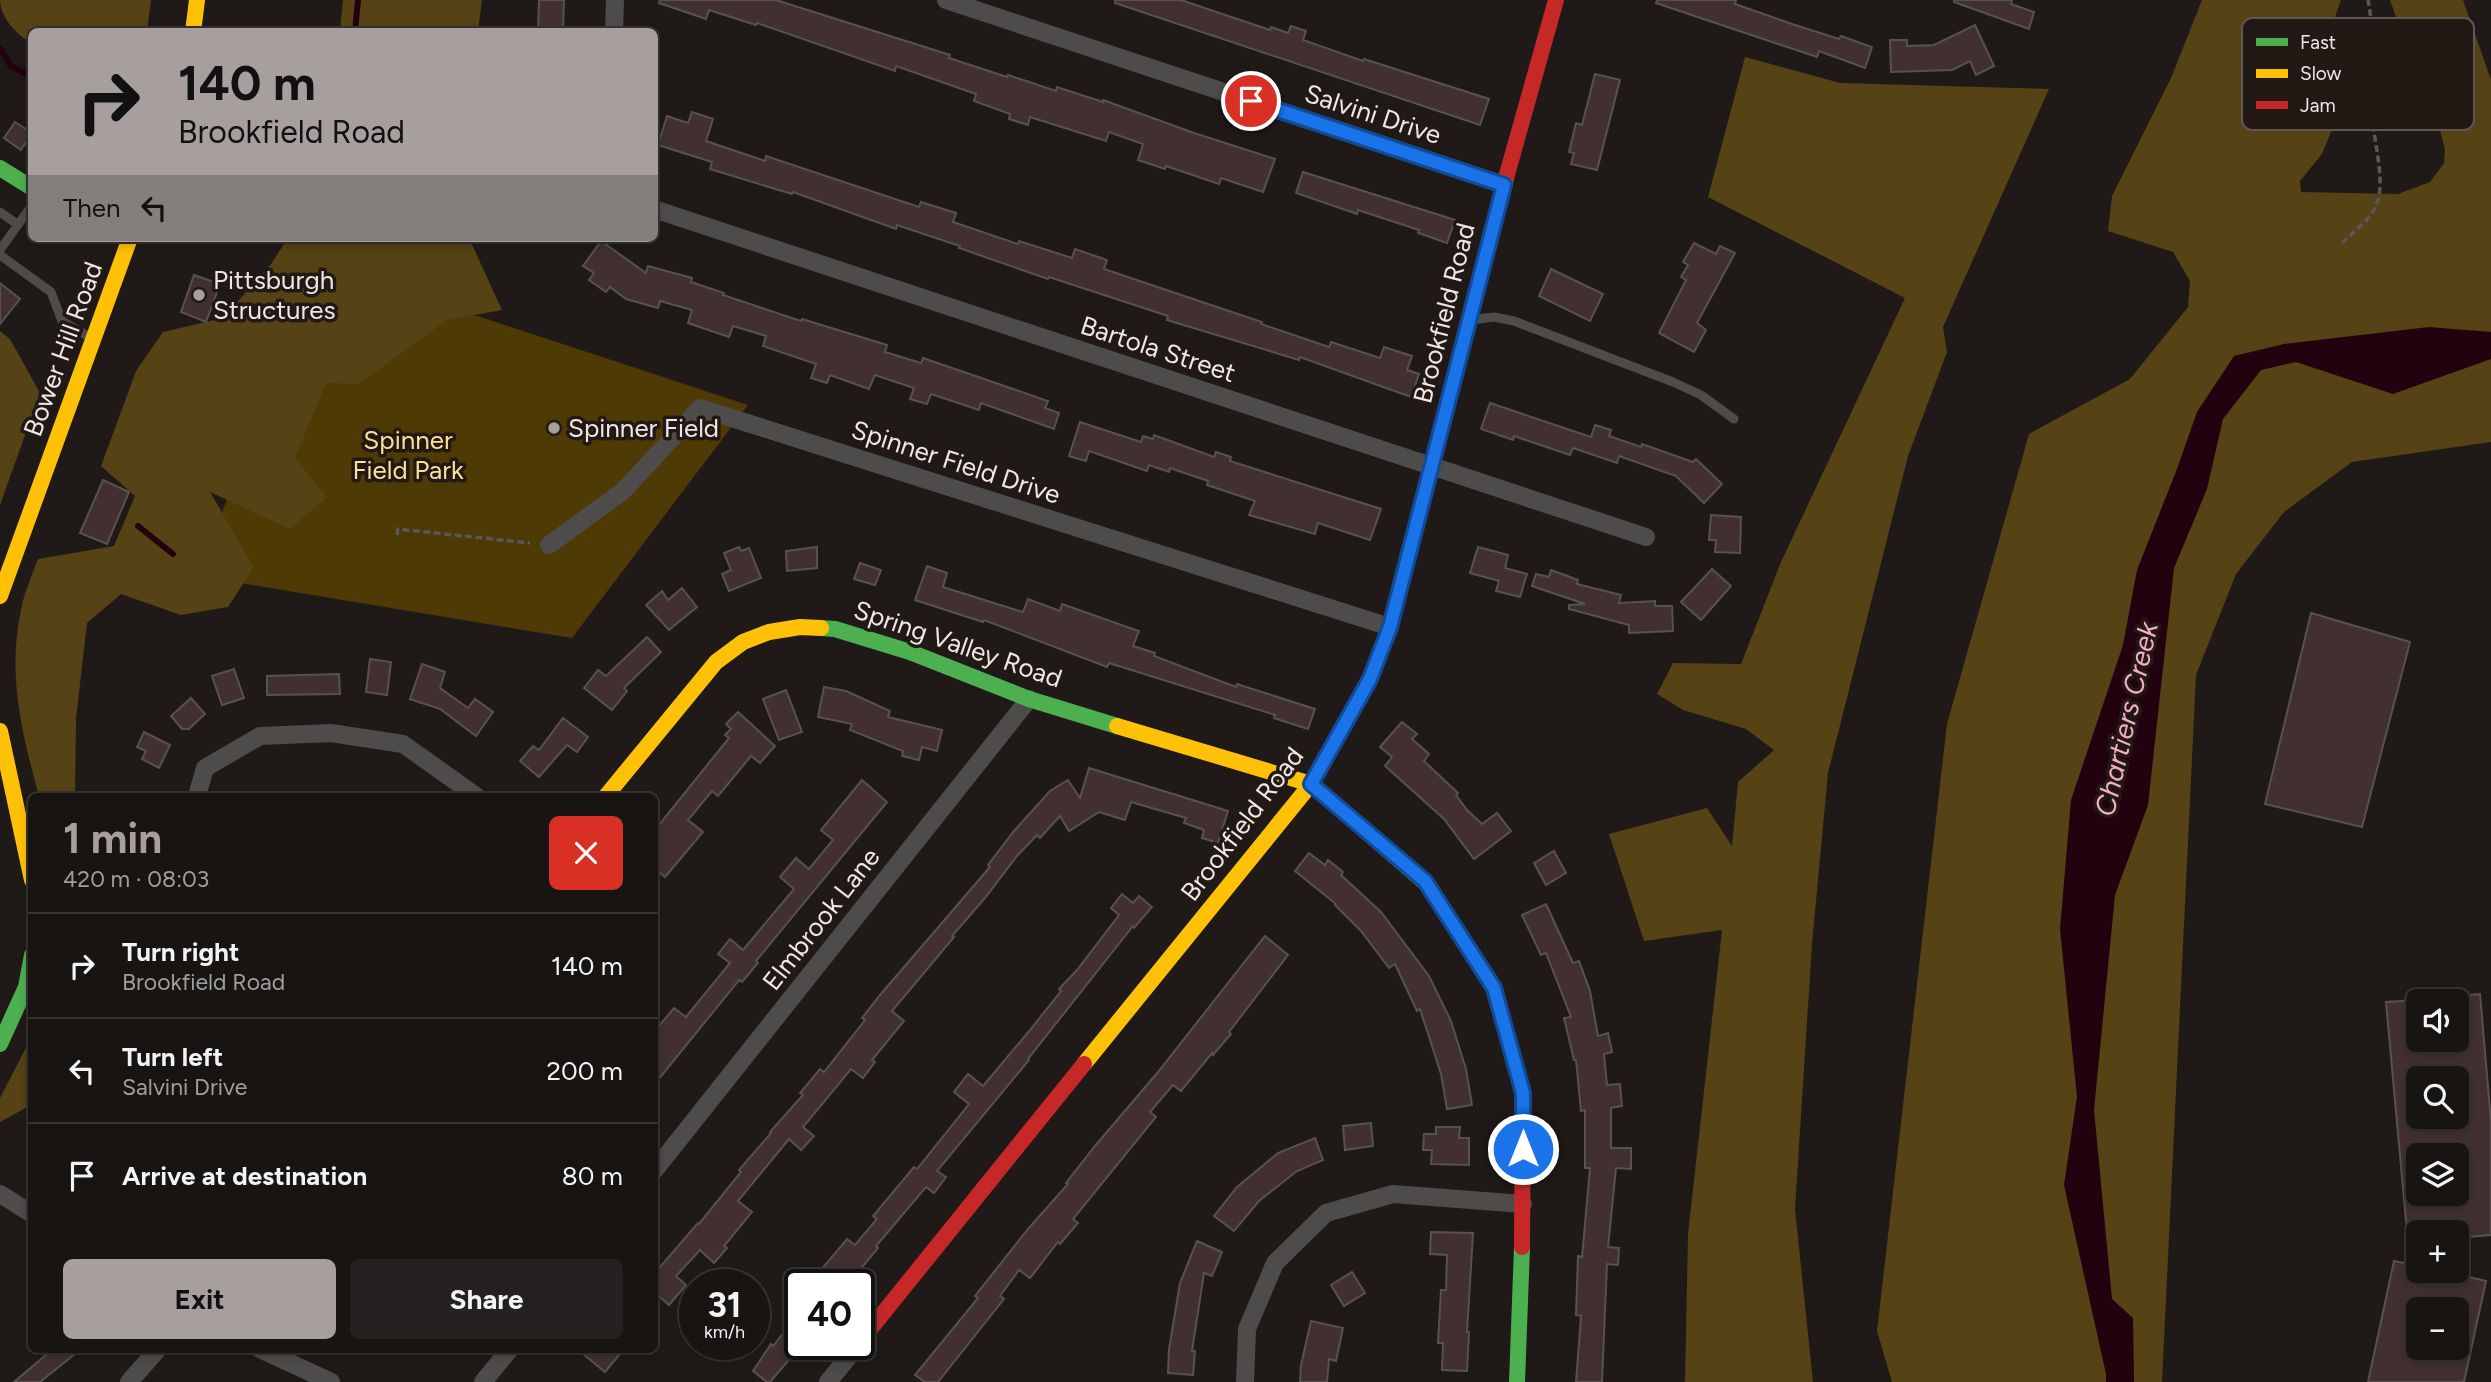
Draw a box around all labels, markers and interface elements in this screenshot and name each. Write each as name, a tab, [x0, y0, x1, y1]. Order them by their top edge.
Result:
legend	[2242, 18, 2474, 130]
text: Fast	[2300, 31, 2336, 54]
text: 140 m	[178, 53, 316, 112]
icon: right	[63, 56, 154, 147]
text: Slow	[2300, 62, 2342, 85]
pin	[1221, 71, 1281, 131]
street label: Salvini Drive	[1301, 77, 1445, 151]
icon: arrive	[1232, 82, 1270, 120]
text: Jam	[2300, 94, 2336, 117]
text: Brookfield Road	[178, 113, 405, 151]
icon: left	[135, 189, 173, 227]
text: Then	[63, 192, 121, 224]
street label: Brookfield Road	[1406, 220, 1482, 406]
street label: Bower Hill Road	[17, 257, 109, 441]
place label: Pittsburgh Structures	[213, 264, 336, 326]
marker: Pittsburgh Structures	[191, 287, 207, 303]
street label: Bartola Street	[1077, 309, 1240, 389]
place label: Spinner Field	[568, 412, 719, 444]
street label: Spinner Field Drive	[848, 413, 1064, 511]
marker: Spinner Field	[546, 420, 562, 436]
park label: Spinner Field Park	[352, 424, 464, 486]
street label: Spring Valley Road	[850, 593, 1066, 695]
water label: Chartiers Creek	[2087, 617, 2165, 819]
street label: Brookfield Road	[1174, 741, 1310, 907]
text: 1 min	[63, 813, 162, 864]
button: close	[549, 816, 623, 890]
street label: Elmbrook Lane	[755, 841, 887, 997]
text: 420 m · 08:03	[63, 865, 209, 893]
text: Turn right	[122, 936, 239, 968]
icon: right	[63, 947, 101, 985]
text: 140 m	[551, 950, 623, 982]
text: Brookfield Road	[122, 968, 285, 996]
map controls	[2406, 989, 2469, 1360]
button: sound	[2406, 989, 2469, 1052]
text: Turn left	[122, 1041, 223, 1073]
icon: left	[63, 1052, 101, 1090]
text: 200 m	[547, 1055, 623, 1087]
button: search	[2406, 1066, 2469, 1129]
text: Salvini Drive	[122, 1073, 247, 1101]
position arrow	[1486, 1112, 1560, 1186]
button: layers	[2406, 1143, 2469, 1206]
icon: arrive	[63, 1157, 101, 1195]
text: Arrive at destination	[122, 1160, 367, 1192]
text: 80 m	[562, 1160, 623, 1192]
button: +	[2406, 1220, 2469, 1283]
button: Exit	[63, 1259, 336, 1339]
button: Share	[350, 1259, 623, 1339]
speed limit sign: 40	[784, 1269, 875, 1360]
text: 31	[707, 1284, 742, 1326]
button: −	[2406, 1297, 2469, 1360]
text: km/h	[704, 1321, 745, 1343]

